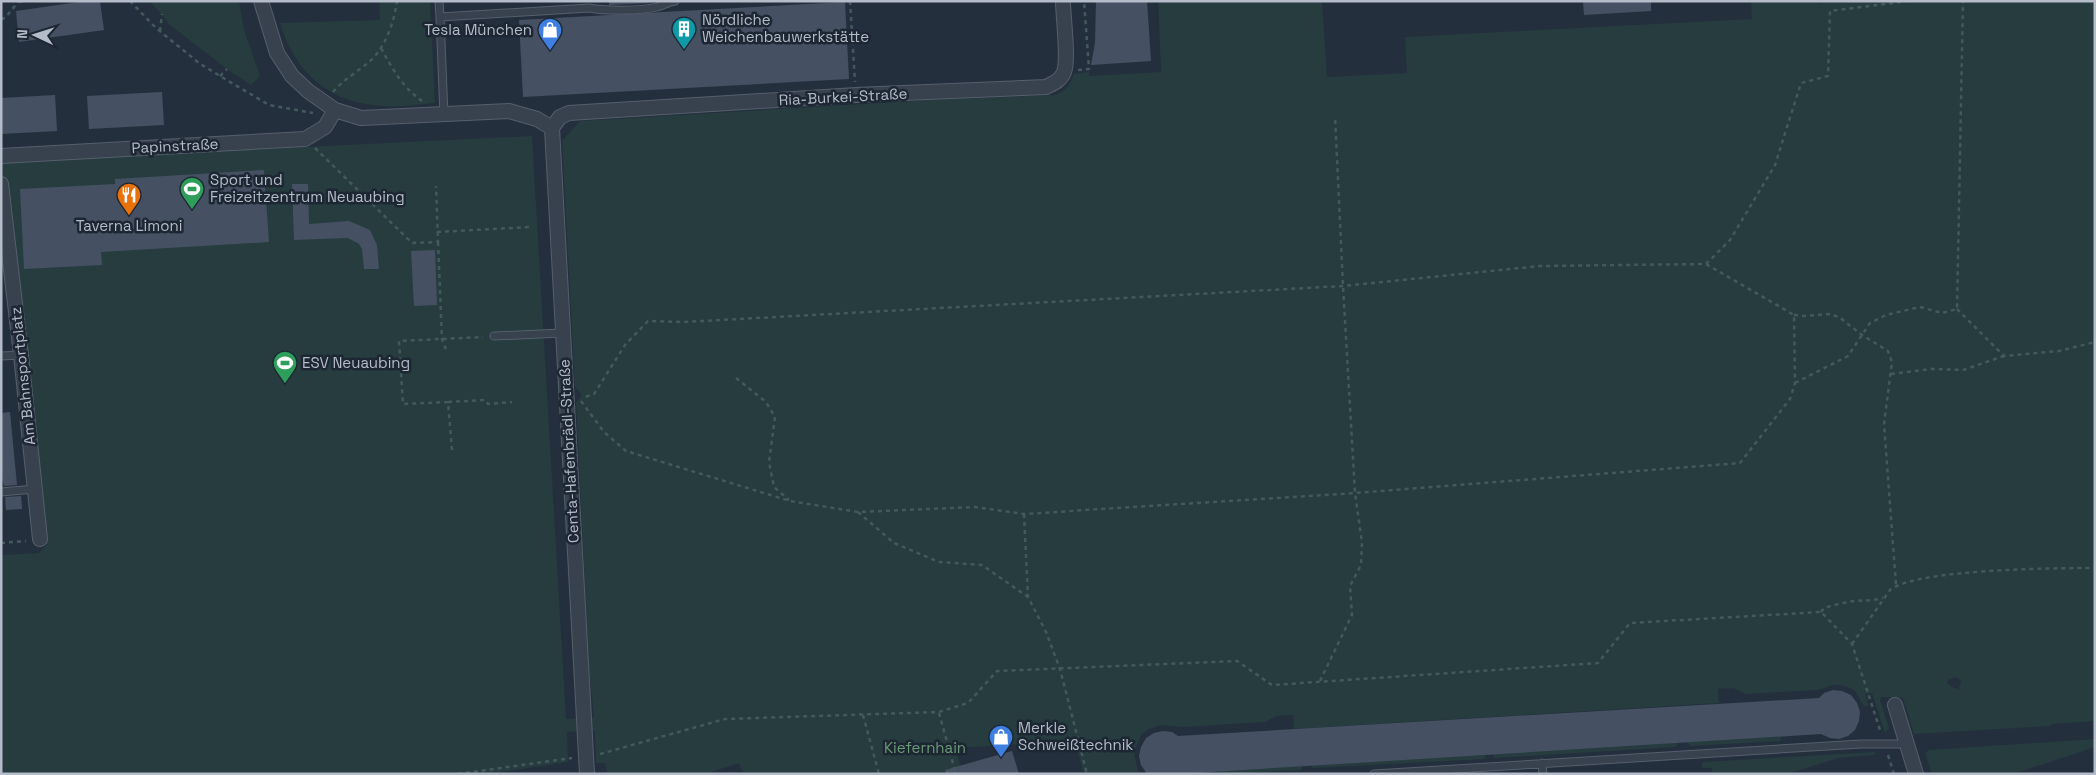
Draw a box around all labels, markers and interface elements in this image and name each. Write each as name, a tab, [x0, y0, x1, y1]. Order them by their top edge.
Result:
north arrow	[10, 10, 60, 60]
place label: Nördliche Weichenbauwerkstätte	[702, 10, 869, 46]
building icon: Nördliche Weichenbauwerkstätte	[671, 16, 697, 50]
shop icon: Tesla München	[537, 17, 563, 51]
place label: Tesla München	[424, 20, 532, 39]
text: N	[13, 29, 31, 39]
street label: Ria-Burkei-Straße	[778, 84, 908, 109]
street label: Papinstraße	[131, 134, 219, 157]
place label: Sport und Freizeitzentrum Neuaubing	[210, 170, 405, 206]
sports icon: Sport und Freizeitzentrum Neuaubing	[179, 176, 205, 210]
restaurant icon: Taverna Limoni	[116, 182, 142, 216]
place label: Taverna Limoni	[76, 216, 182, 235]
street label: Am Bahnsportplatz	[6, 306, 39, 446]
sports icon: ESV Neuaubing	[272, 350, 298, 384]
place label: ESV Neuaubing	[302, 353, 410, 372]
street label: Centa-Hafenbrädl-Straße	[554, 358, 583, 543]
place label: Merkle Schweißtechnik	[1018, 718, 1133, 754]
shop icon: Merkle Schweißtechnik	[988, 724, 1014, 758]
park label: Kiefernhain	[884, 738, 966, 757]

